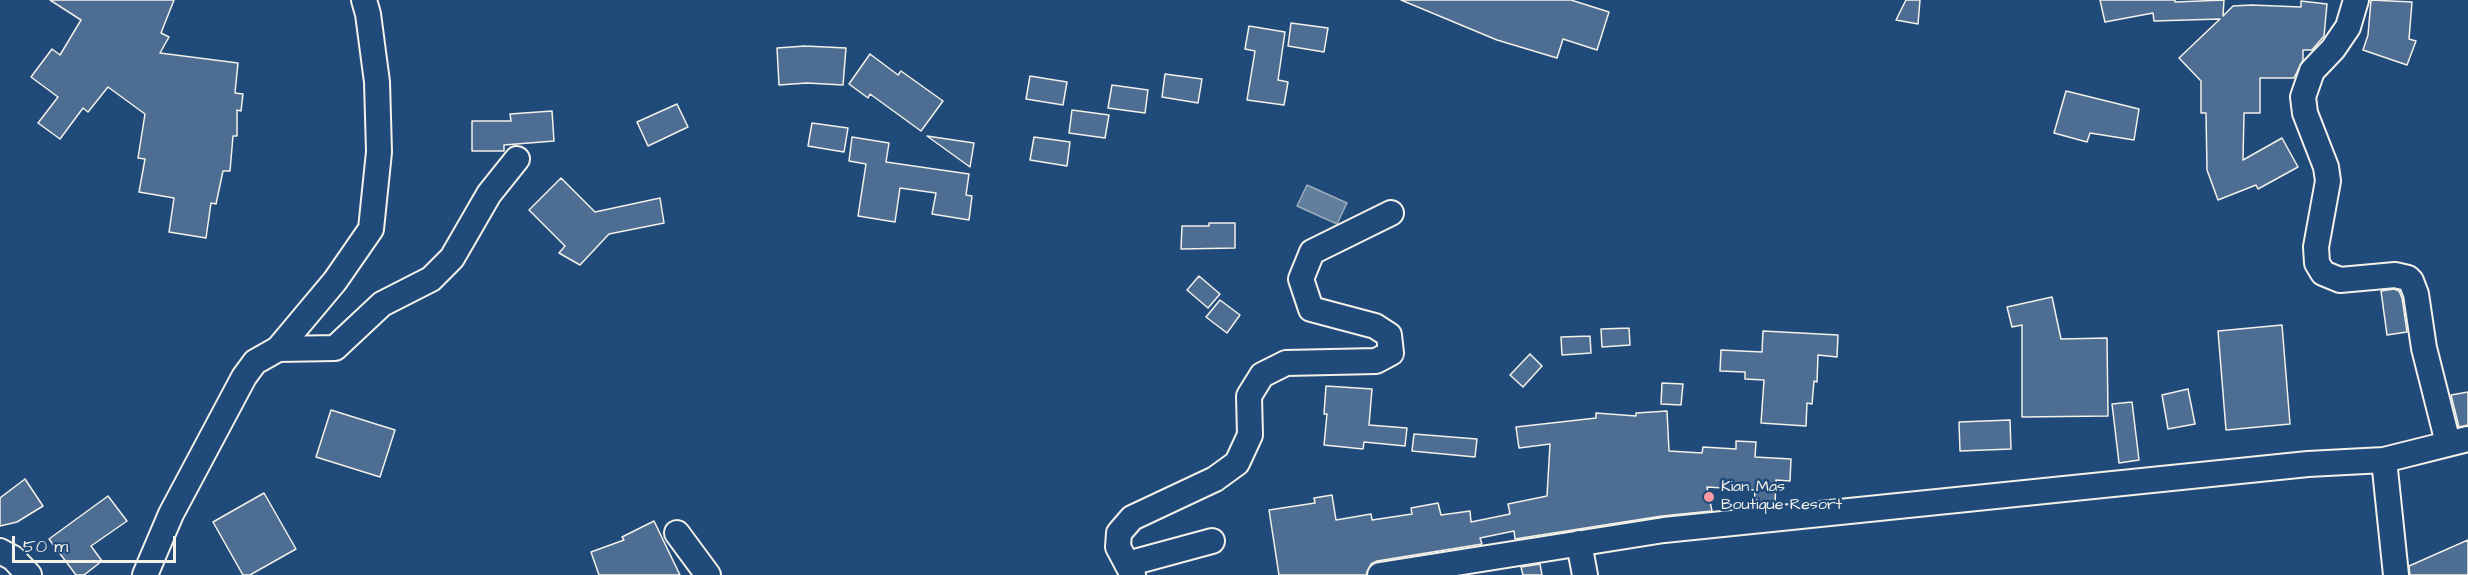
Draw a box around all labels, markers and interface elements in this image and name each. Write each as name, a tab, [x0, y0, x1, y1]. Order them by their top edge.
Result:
place label: Kian Mas Boutique Resort	[1721, 478, 1842, 516]
marker: Kian Mas Boutique Resort	[1702, 490, 1716, 504]
scale bar	[15, 524, 178, 562]
text: 50 m	[23, 534, 68, 559]

